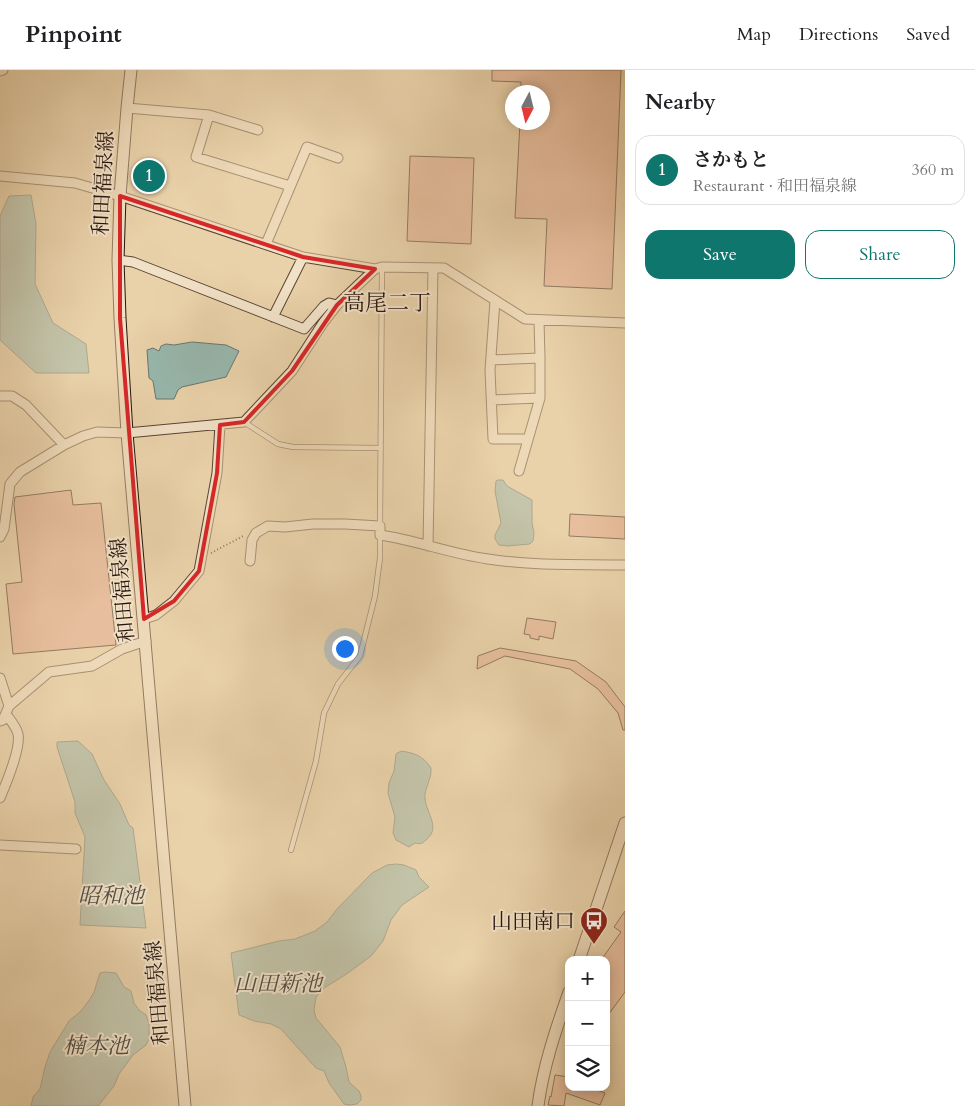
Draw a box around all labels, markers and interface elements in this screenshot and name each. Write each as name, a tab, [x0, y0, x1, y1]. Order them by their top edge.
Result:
text: Pinpoint	[25, 18, 122, 51]
text: Map	[737, 22, 771, 47]
text: Directions	[799, 22, 878, 47]
text: Saved	[906, 22, 950, 47]
north arrow	[505, 85, 550, 130]
text: Nearby	[645, 88, 716, 117]
street label: 和田福泉線	[86, 130, 121, 236]
text: さかもと	[693, 147, 769, 173]
pin: 1	[133, 157, 165, 195]
text: 1	[658, 159, 666, 181]
text: 360 m	[912, 159, 954, 181]
text: Restaurant · 和田福泉線	[693, 175, 857, 197]
button: Save	[645, 230, 795, 279]
button: Share	[805, 230, 955, 279]
district label: 高尾二丁	[343, 288, 431, 318]
street label: 和田福泉線	[103, 536, 142, 644]
your location	[332, 636, 358, 662]
water label: 昭和池	[78, 881, 147, 911]
bus stop icon: 山田南口	[579, 906, 609, 945]
place label: 山田南口	[491, 907, 575, 936]
street label: 和田福泉線	[138, 939, 177, 1047]
map controls	[565, 956, 610, 1091]
button: +	[565, 956, 610, 1001]
water label: 山田新池	[234, 969, 325, 999]
button: −	[565, 1001, 610, 1046]
water label: 楠本池	[63, 1031, 132, 1061]
button: layers	[565, 1046, 610, 1091]

